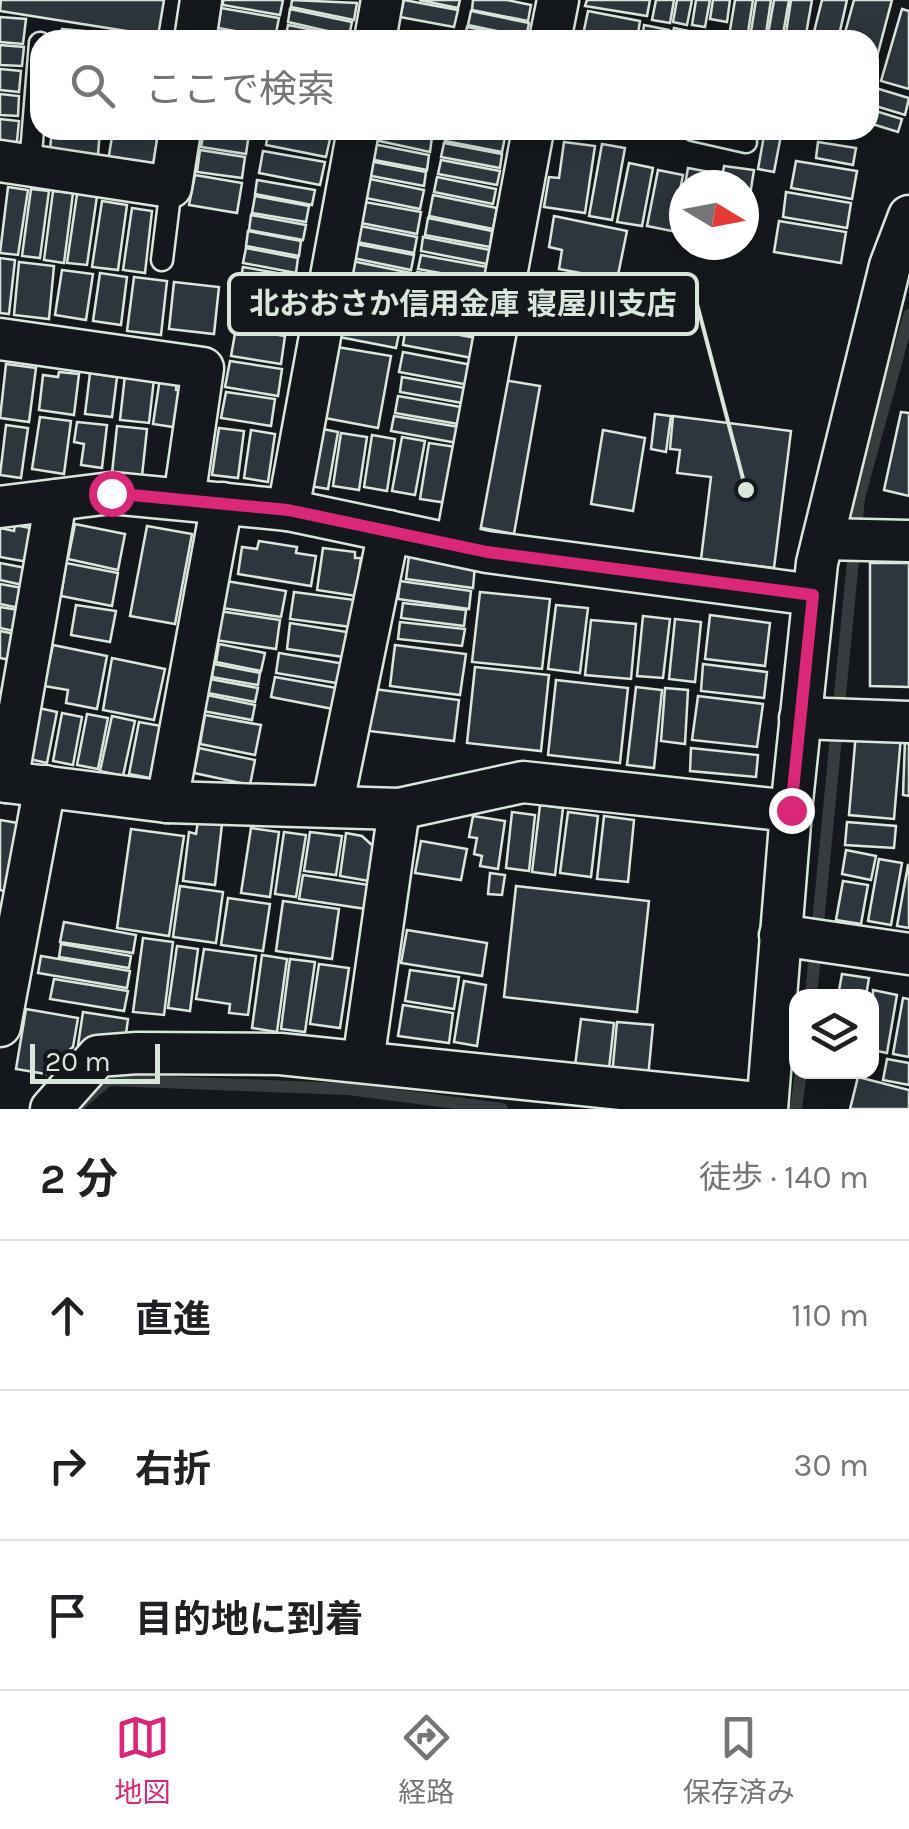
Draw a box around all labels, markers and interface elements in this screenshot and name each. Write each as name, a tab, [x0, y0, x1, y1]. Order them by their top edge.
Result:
search box	[30, 30, 879, 140]
icon: search	[65, 58, 120, 113]
text: ここで検索	[145, 67, 335, 112]
north arrow	[669, 170, 759, 260]
callout: 北おおさか信用金庫 寝屋川支店	[229, 274, 697, 334]
text: 北おおさか信用金庫 寝屋川支店	[249, 286, 677, 322]
route start	[89, 471, 135, 517]
route end	[769, 788, 815, 834]
map controls	[789, 989, 879, 1079]
button: layers	[789, 989, 879, 1079]
scale bar	[30, 1039, 160, 1084]
text: 20 m	[45, 1045, 111, 1078]
text: 2 分	[40, 1154, 118, 1204]
text: 徒歩 · 140 m	[699, 1159, 869, 1196]
icon: ahead	[40, 1288, 95, 1343]
text: 直進	[135, 1297, 211, 1342]
text: 110 m	[791, 1297, 869, 1334]
icon: right	[40, 1438, 95, 1493]
text: 右折	[135, 1447, 211, 1492]
text: 30 m	[794, 1447, 869, 1484]
icon: arrive	[40, 1588, 95, 1643]
text: 目的地に到着	[135, 1597, 363, 1642]
tab: 地図	[114, 1710, 170, 1810]
tab: 経路	[398, 1710, 455, 1810]
tab: 保存済み	[683, 1710, 795, 1810]

